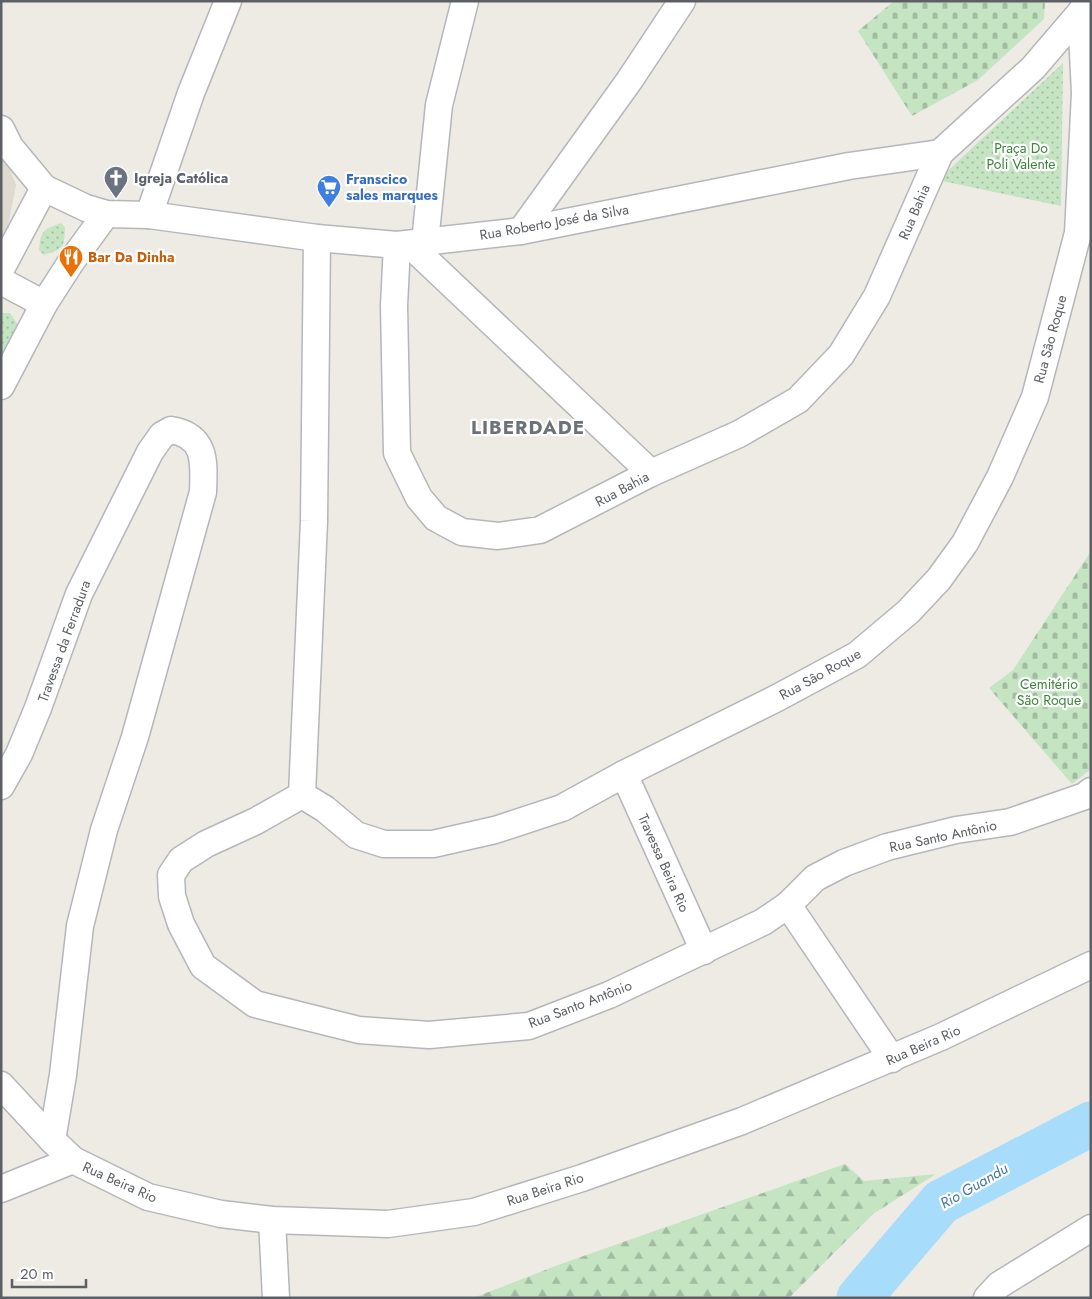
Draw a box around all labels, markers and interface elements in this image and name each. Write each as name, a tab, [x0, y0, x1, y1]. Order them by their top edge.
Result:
park label: Praça Do Poli Valente	[987, 138, 1055, 174]
church icon: Igreja Católica	[103, 165, 129, 199]
place label: Igreja Católica	[134, 168, 228, 188]
place label: Franscico sales marques	[346, 169, 439, 205]
supermarket icon: Franscico sales marques	[316, 174, 342, 208]
street label: Rua Bahia	[893, 181, 935, 243]
street label: Rua Roberto José da Silva	[478, 199, 630, 245]
restaurant icon: Bar Da Dinha	[58, 244, 84, 278]
place label: Bar Da Dinha	[88, 247, 175, 267]
street label: Rua Sâo Roque	[1029, 293, 1071, 385]
district label: LIBERDADE	[471, 414, 585, 441]
street label: Rua Bahia	[592, 466, 652, 512]
street label: Travessa da Ferradura	[33, 577, 95, 705]
street label: Rua Sâo Roque	[776, 643, 864, 705]
park label: Cemitério São Roque	[1017, 674, 1081, 710]
street label: Travessa Beira Rio	[633, 811, 695, 916]
street label: Rua Santo Antônio	[887, 815, 999, 857]
street label: Rua Santo Antônio	[525, 975, 635, 1033]
street label: Rua Beira Rio	[883, 1020, 964, 1070]
street label: Rua Beira Rio	[80, 1157, 161, 1207]
water label: Rio Guandu	[936, 1158, 1012, 1214]
street label: Rua Beira Rio	[504, 1167, 586, 1211]
scale bar	[12, 1256, 86, 1288]
text: 20 m	[20, 1263, 54, 1285]

